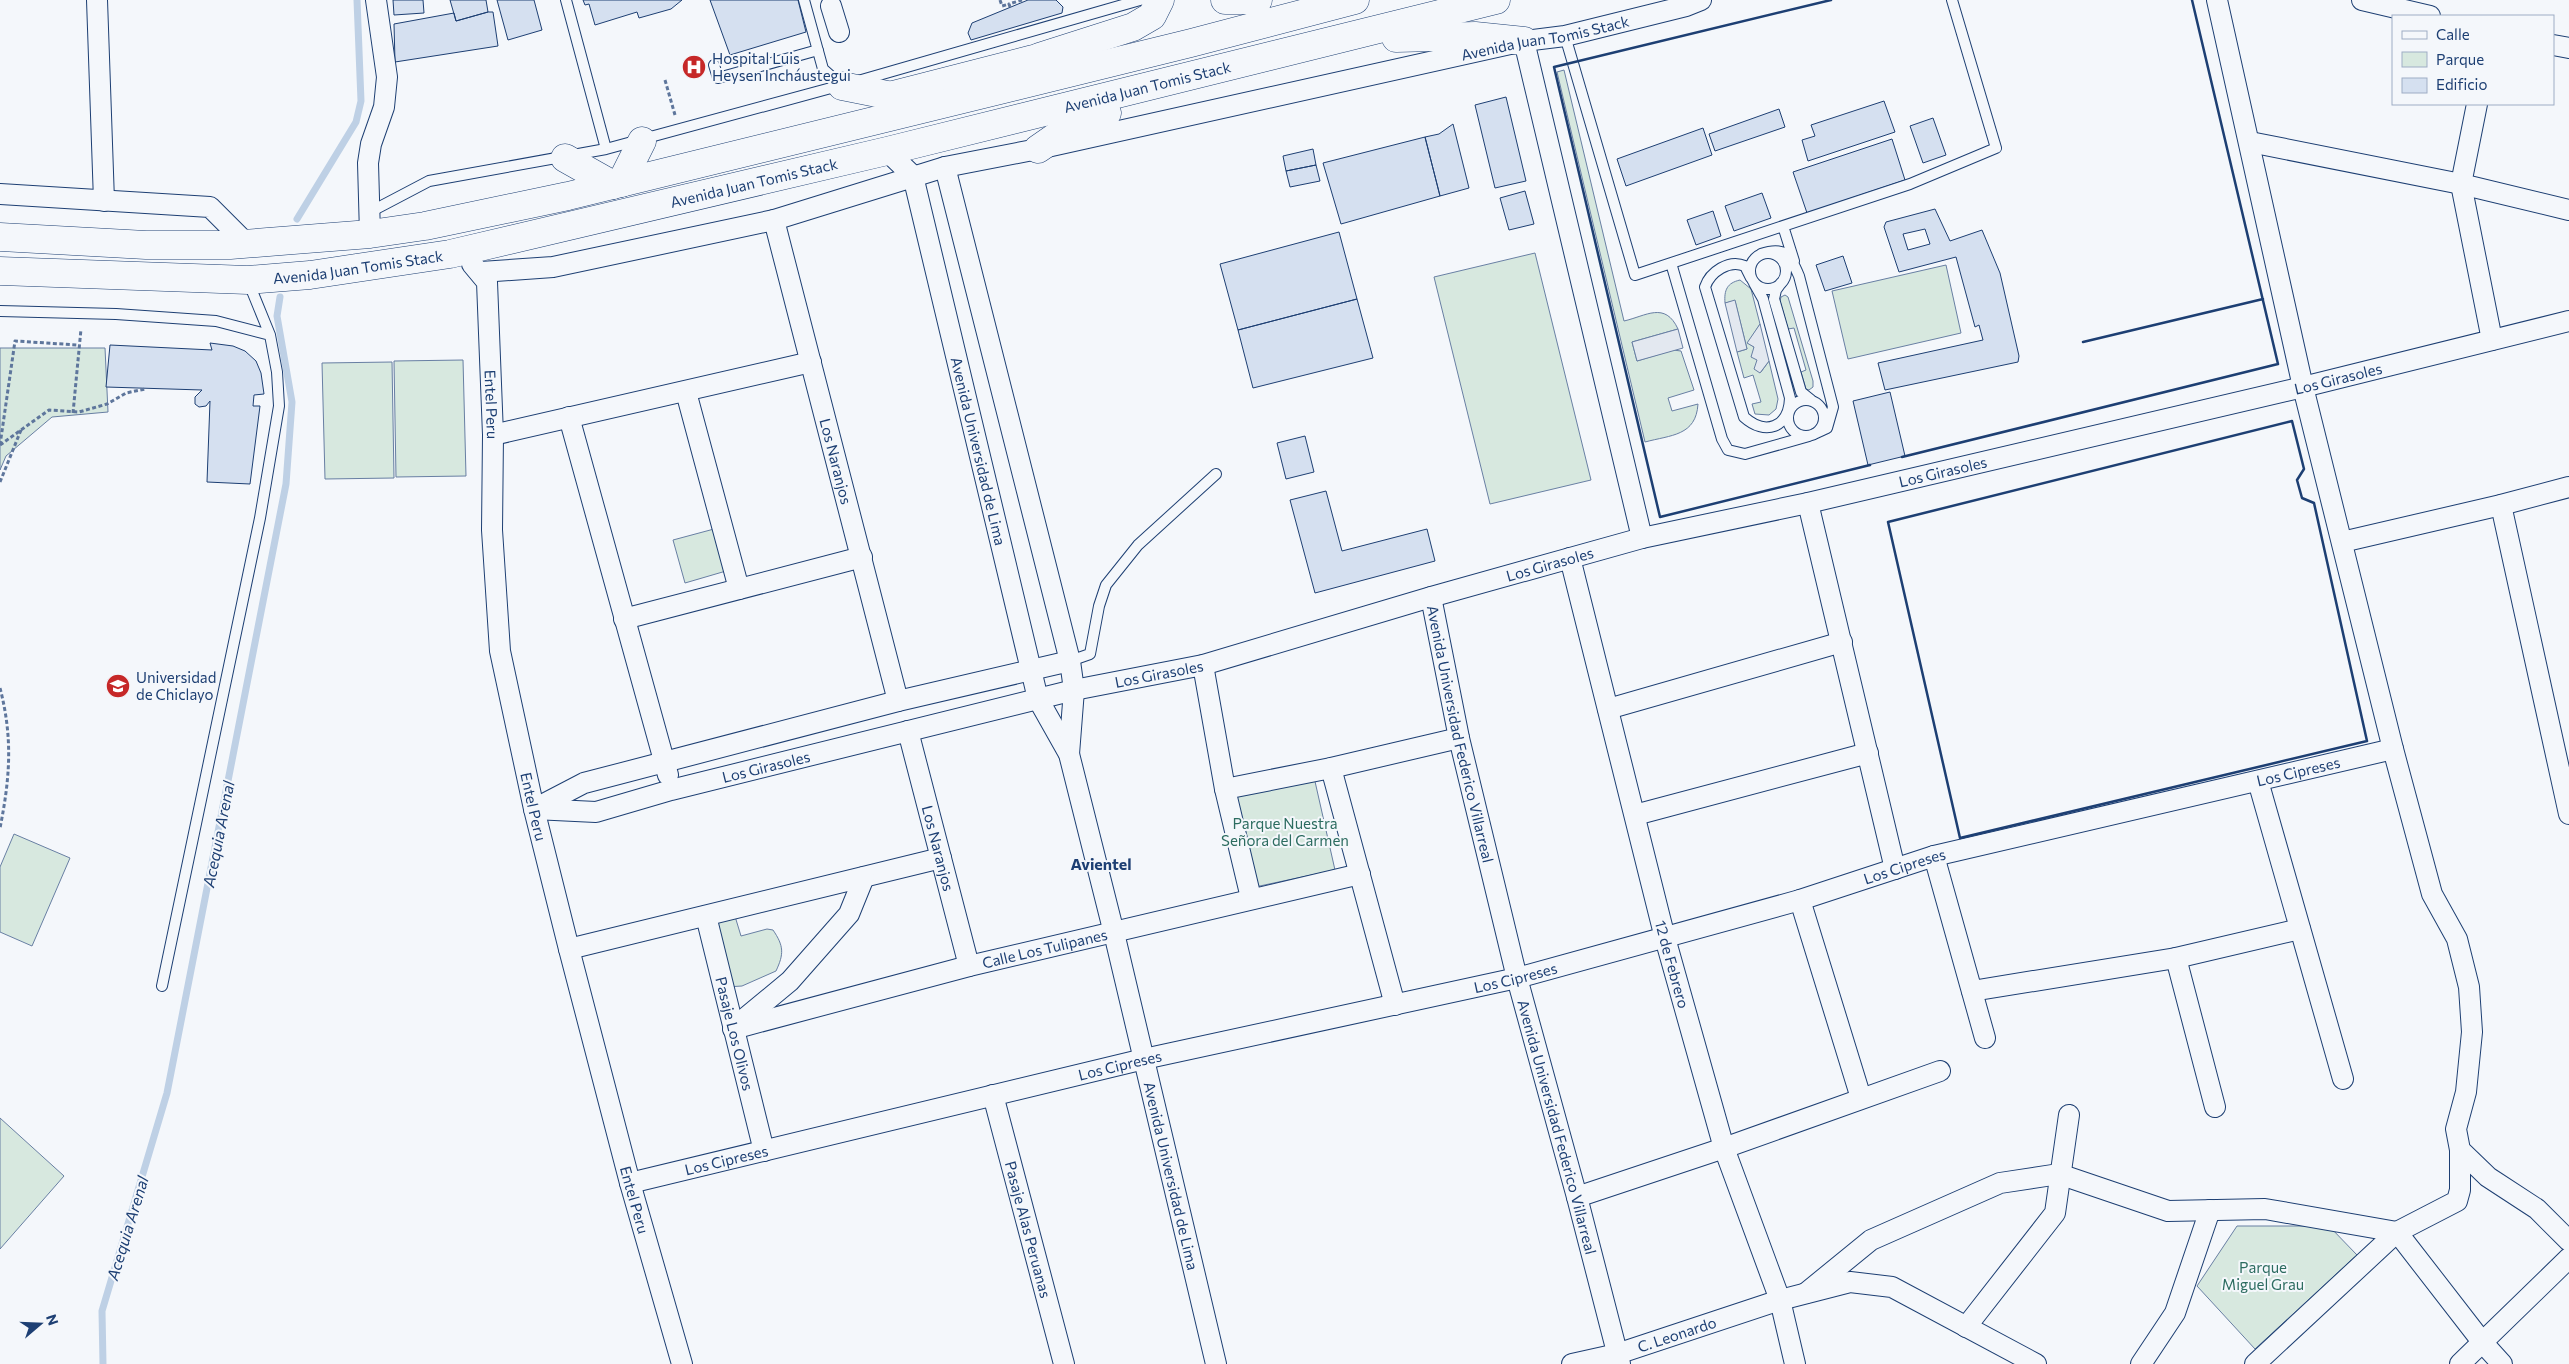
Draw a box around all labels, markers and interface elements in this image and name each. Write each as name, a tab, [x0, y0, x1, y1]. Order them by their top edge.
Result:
street label: Avenida Juan Tomis Stack	[1459, 11, 1631, 64]
legend	[2392, 15, 2554, 105]
text: Calle	[2436, 25, 2470, 43]
place label: Hospital Luis Heysen Incháustegui	[712, 49, 851, 84]
text: Parque	[2436, 50, 2484, 68]
hospital icon: Hospital Luis Heysen Incháustegui	[681, 54, 707, 80]
street label: Avenida Juan Tomis Stack	[1062, 57, 1233, 116]
text: Edificio	[2436, 75, 2487, 93]
street label: Avenida Juan Tomis Stack	[668, 154, 839, 211]
street label: Avenida Juan Tomis Stack	[272, 246, 444, 287]
street label: Avenida Universidad de Lima	[948, 355, 1010, 547]
street label: Los Girasoles	[2292, 359, 2384, 398]
street label: Entel Peru	[481, 369, 502, 439]
street label: Los Naranjos	[816, 416, 856, 506]
street label: Los Girasoles	[1897, 452, 1989, 490]
street label: Los Girasoles	[1504, 543, 1596, 585]
street label: Avenida Universidad Federico Villarreal	[1424, 603, 1498, 864]
street label: Los Girasoles	[1113, 656, 1205, 691]
place label: Universidad de Chiclayo	[136, 668, 216, 703]
school or university icon: Universidad de Chiclayo	[105, 673, 131, 699]
street label: Los Girasoles	[720, 747, 812, 786]
street label: Los Cipreses	[2255, 753, 2342, 790]
street label: Entel Peru	[517, 771, 551, 843]
water label: Acequia Arenal	[198, 778, 238, 890]
street label: Los Naranjos	[919, 803, 958, 893]
park label: Parque Nuestra Señora del Carmen	[1221, 814, 1349, 849]
street label: Los Cipreses	[1861, 845, 1948, 888]
district label: Avientel	[1070, 854, 1132, 873]
street label: 12 de Febrero	[1652, 918, 1693, 1010]
street label: Calle Los Tulipanes	[980, 925, 1109, 972]
street label: Los Cipreses	[1472, 958, 1559, 996]
street label: Pasaje Los Olivos	[712, 975, 758, 1092]
street label: Avenida Universidad Federico Villarreal	[1514, 998, 1600, 1256]
street label: Los Cipreses	[1076, 1046, 1164, 1084]
street label: Avenida Universidad de Lima	[1140, 1080, 1202, 1272]
street label: Los Cipreses	[683, 1141, 770, 1179]
street label: Pasaje Alas Peruanas	[1002, 1159, 1055, 1300]
street label: Entel Peru	[617, 1164, 653, 1236]
water label: Acequia Arenal	[102, 1173, 152, 1283]
park label: Parque Miguel Grau	[2222, 1258, 2304, 1293]
north arrow	[15, 1299, 65, 1349]
text: N	[43, 1312, 63, 1327]
street label: C. Leonardo	[1635, 1313, 1719, 1356]

